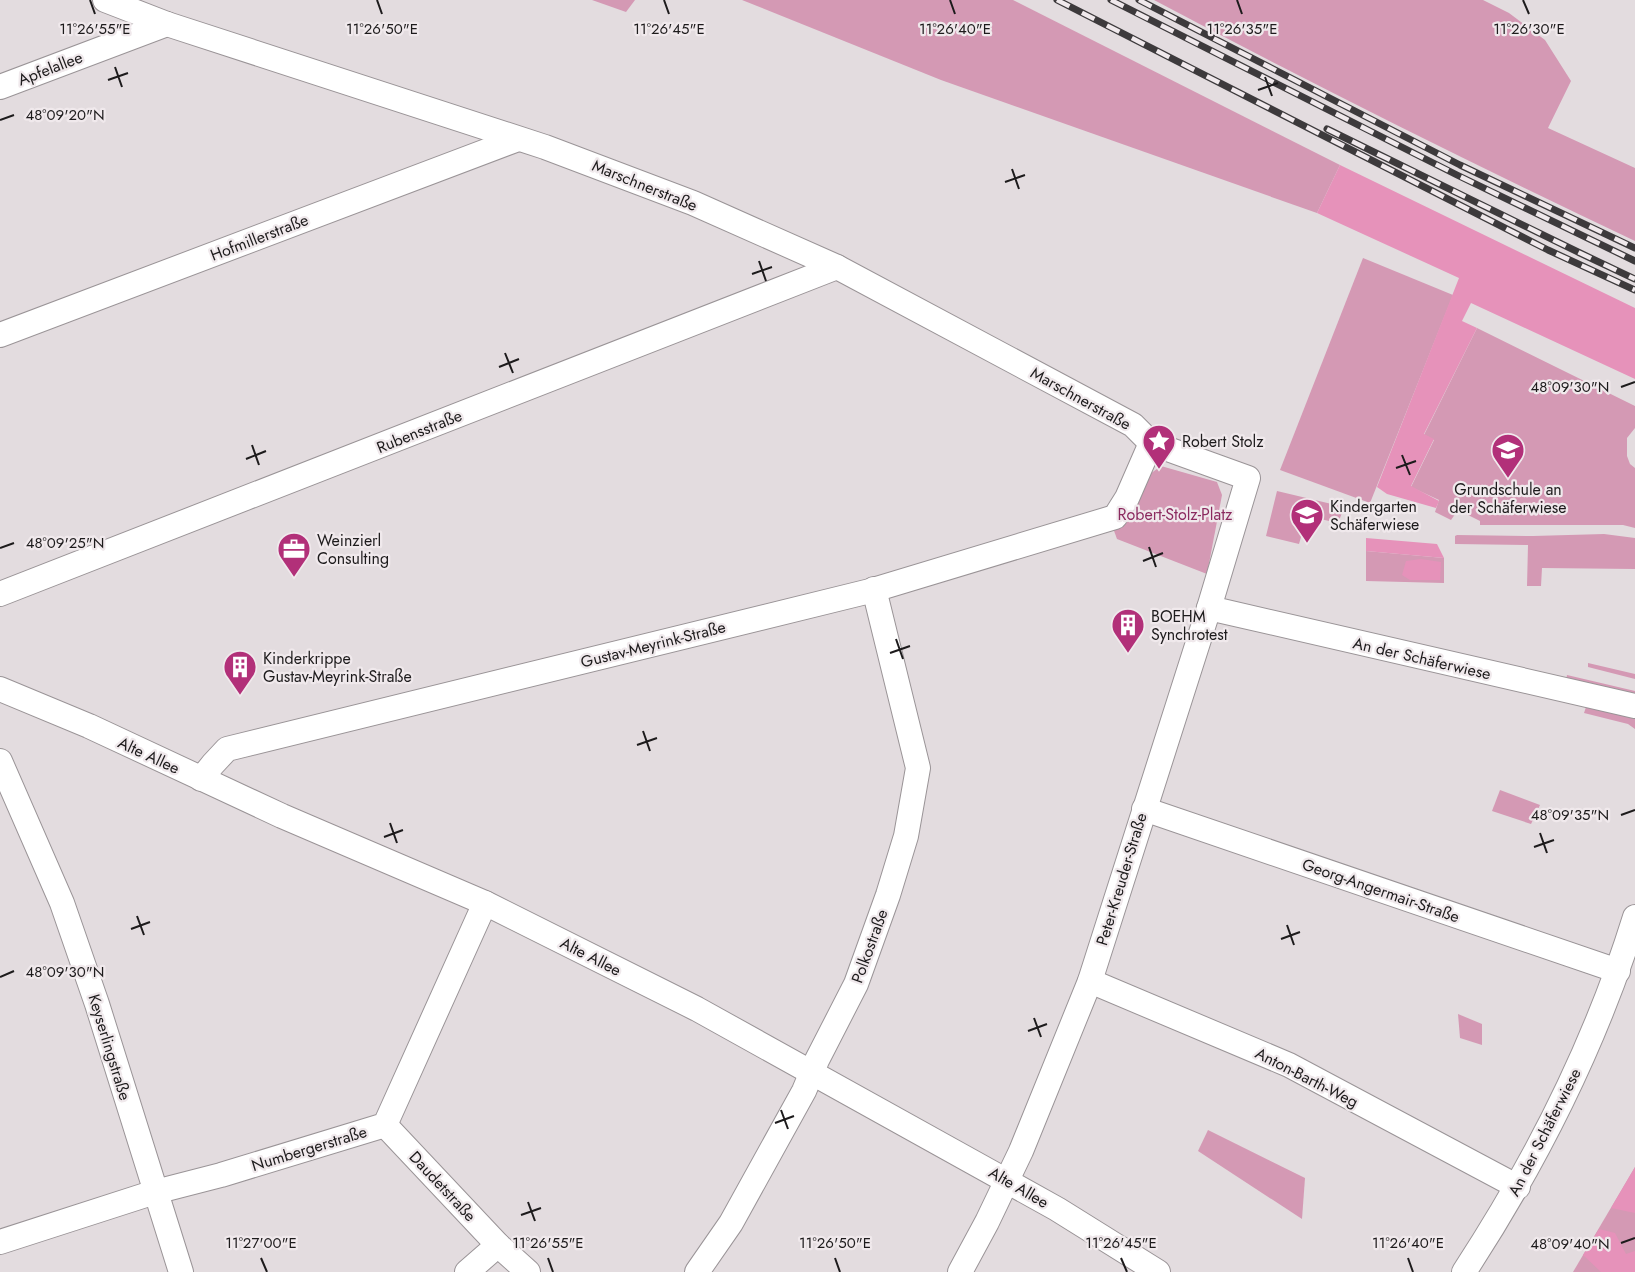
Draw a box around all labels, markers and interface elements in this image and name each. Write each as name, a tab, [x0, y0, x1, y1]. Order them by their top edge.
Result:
text: 11°26'55"E	[59, 18, 131, 40]
text: 11°26'50"E	[346, 18, 418, 40]
text: 11°26'45"E	[633, 18, 705, 40]
text: 11°26'40"E	[919, 18, 991, 40]
text: 11°26'35"E	[1207, 18, 1278, 40]
text: 11°26'30"E	[1493, 18, 1565, 40]
street label: Apfelallee	[14, 46, 86, 91]
text: 48°09'20"N	[25, 104, 105, 126]
street label: Marschnerstraße	[589, 154, 701, 217]
street label: Hofmillerstraße	[207, 208, 311, 267]
street label: Marschnerstraße	[1026, 361, 1135, 436]
text: 48°09'30"N	[1531, 376, 1609, 398]
street label: Rubensstraße	[373, 404, 465, 459]
place icon: Robert Stolz	[1141, 423, 1177, 470]
place label: Robert Stolz	[1182, 430, 1264, 453]
school or university icon: Grundschule an der Schäferwiese	[1490, 432, 1526, 479]
place label: Grundschule an der Schäferwiese	[1450, 478, 1566, 519]
place label: Kindergarten Schäferwiese	[1330, 495, 1419, 536]
school or university icon: Kindergarten Schäferwiese	[1289, 497, 1325, 544]
park label: Robert-Stolz-Platz	[1118, 503, 1233, 526]
place label: Weinzierl Consulting	[317, 529, 389, 570]
office icon: Weinzierl Consulting	[276, 531, 312, 578]
text: 48°09'25"N	[26, 532, 104, 554]
place label: BOEHM Synchrotest	[1151, 605, 1228, 646]
building icon: BOEHM Synchrotest	[1110, 607, 1146, 654]
street label: Gustav-Meyrink-Straße	[578, 615, 728, 674]
street label: An der Schäferwiese	[1351, 631, 1493, 686]
place label: Kinderkrippe Gustav-Meyrink-Straße	[263, 647, 412, 688]
building icon: Kinderkrippe Gustav-Meyrink-Straße	[222, 649, 258, 696]
street label: Alte Allee	[114, 731, 183, 780]
text: 48°09'35"N	[1531, 804, 1609, 826]
street label: Peter-Kreuder-Straße	[1090, 810, 1153, 948]
street label: Georg-Angermair-Straße	[1299, 853, 1463, 928]
street label: Polkostraße	[845, 906, 893, 986]
street label: Alte Allee	[556, 931, 625, 982]
text: 48°09'30"N	[26, 961, 104, 983]
street label: Keyserlingstraße	[82, 991, 137, 1103]
street label: Anton-Barth-Weg	[1251, 1042, 1362, 1113]
street label: An der Schäferwiese	[1502, 1064, 1587, 1200]
street label: Numbergerstraße	[249, 1120, 370, 1177]
street label: Daudetstraße	[404, 1146, 481, 1227]
street label: Alte Allee	[985, 1161, 1053, 1214]
text: 11°27'00"E	[225, 1232, 297, 1254]
text: 11°26'55"E	[512, 1232, 584, 1254]
text: 11°26'50"E	[799, 1232, 871, 1254]
text: 11°26'45"E	[1085, 1232, 1157, 1254]
text: 11°26'40"E	[1372, 1232, 1444, 1254]
text: 48°09'40"N	[1530, 1233, 1610, 1255]

